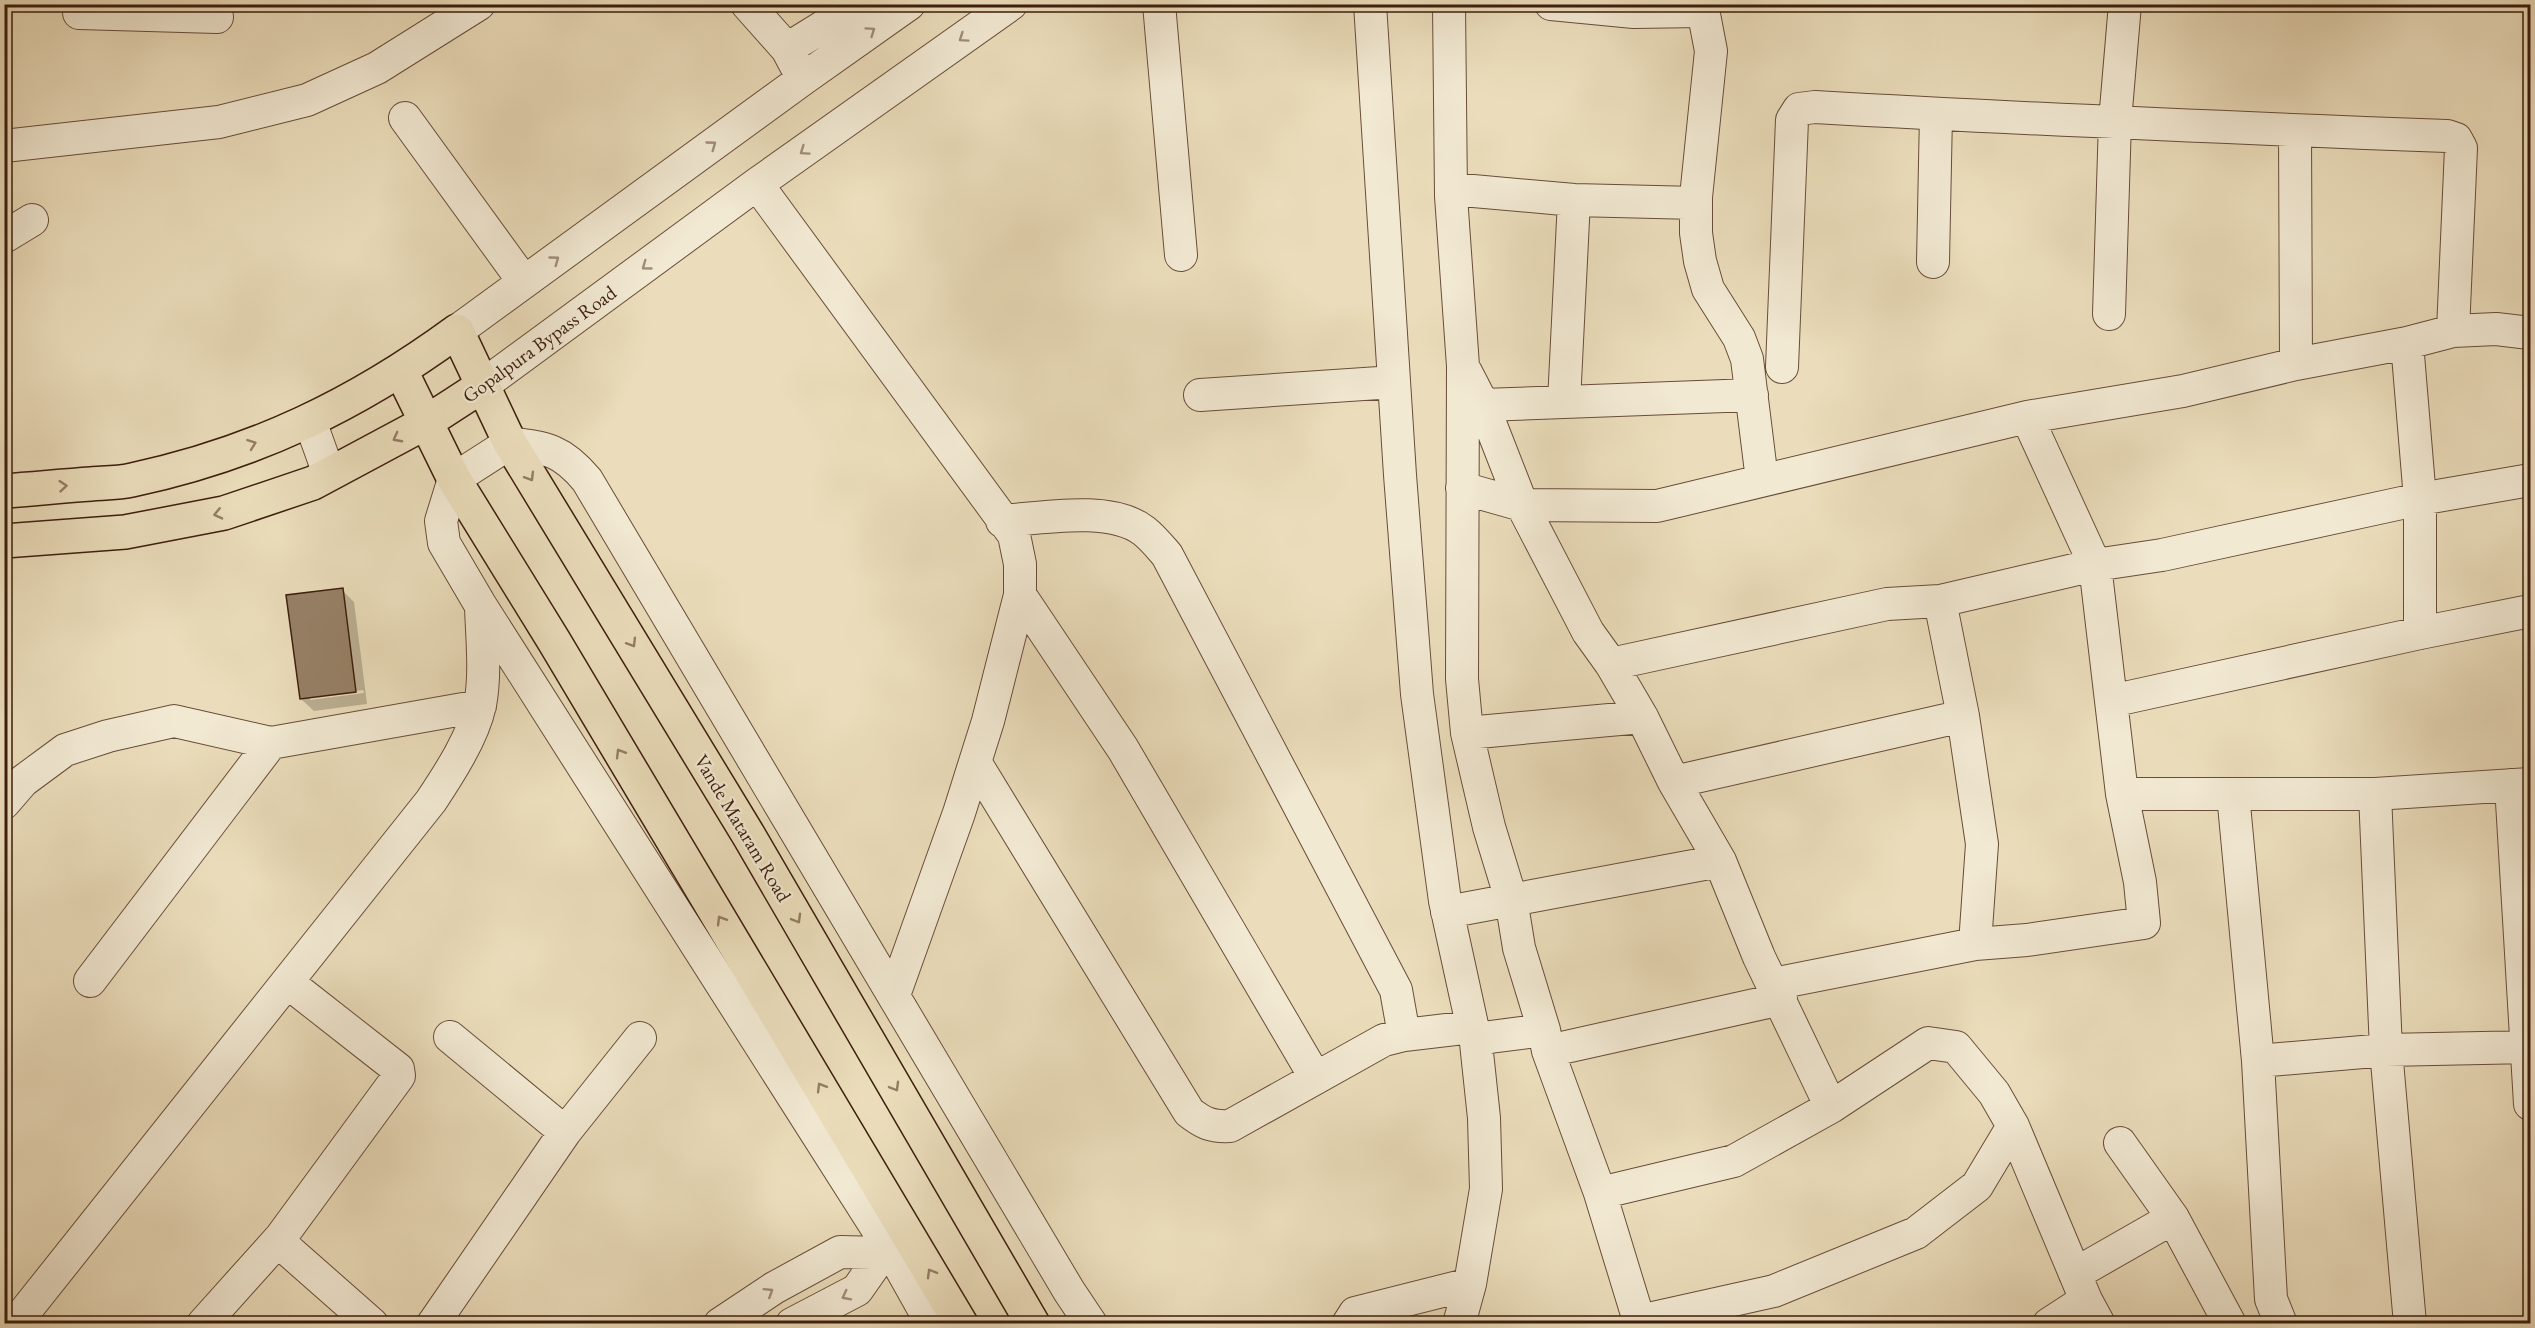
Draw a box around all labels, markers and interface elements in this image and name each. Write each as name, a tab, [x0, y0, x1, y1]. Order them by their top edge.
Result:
one-way arrow	[864, 27, 875, 38]
one-way arrow	[958, 31, 969, 42]
one-way arrow	[706, 141, 717, 152]
one-way arrow	[799, 144, 810, 155]
one-way arrow	[548, 256, 559, 267]
one-way arrow	[642, 258, 653, 269]
street label: Gopalpura Bypass Road	[457, 279, 622, 409]
one-way arrow	[392, 431, 403, 442]
one-way arrow	[246, 439, 257, 452]
one-way arrow	[523, 471, 535, 481]
one-way arrow	[58, 480, 67, 493]
one-way arrow	[213, 507, 223, 520]
one-way arrow	[624, 637, 635, 648]
one-way arrow	[616, 749, 628, 759]
street label: Vande Mataram Road	[689, 749, 798, 907]
one-way arrow	[790, 913, 801, 923]
one-way arrow	[716, 916, 728, 926]
one-way arrow	[888, 1081, 899, 1091]
one-way arrow	[817, 1083, 828, 1093]
one-way arrow	[927, 1269, 938, 1279]
one-way arrow	[763, 1287, 773, 1299]
one-way arrow	[842, 1289, 852, 1300]

